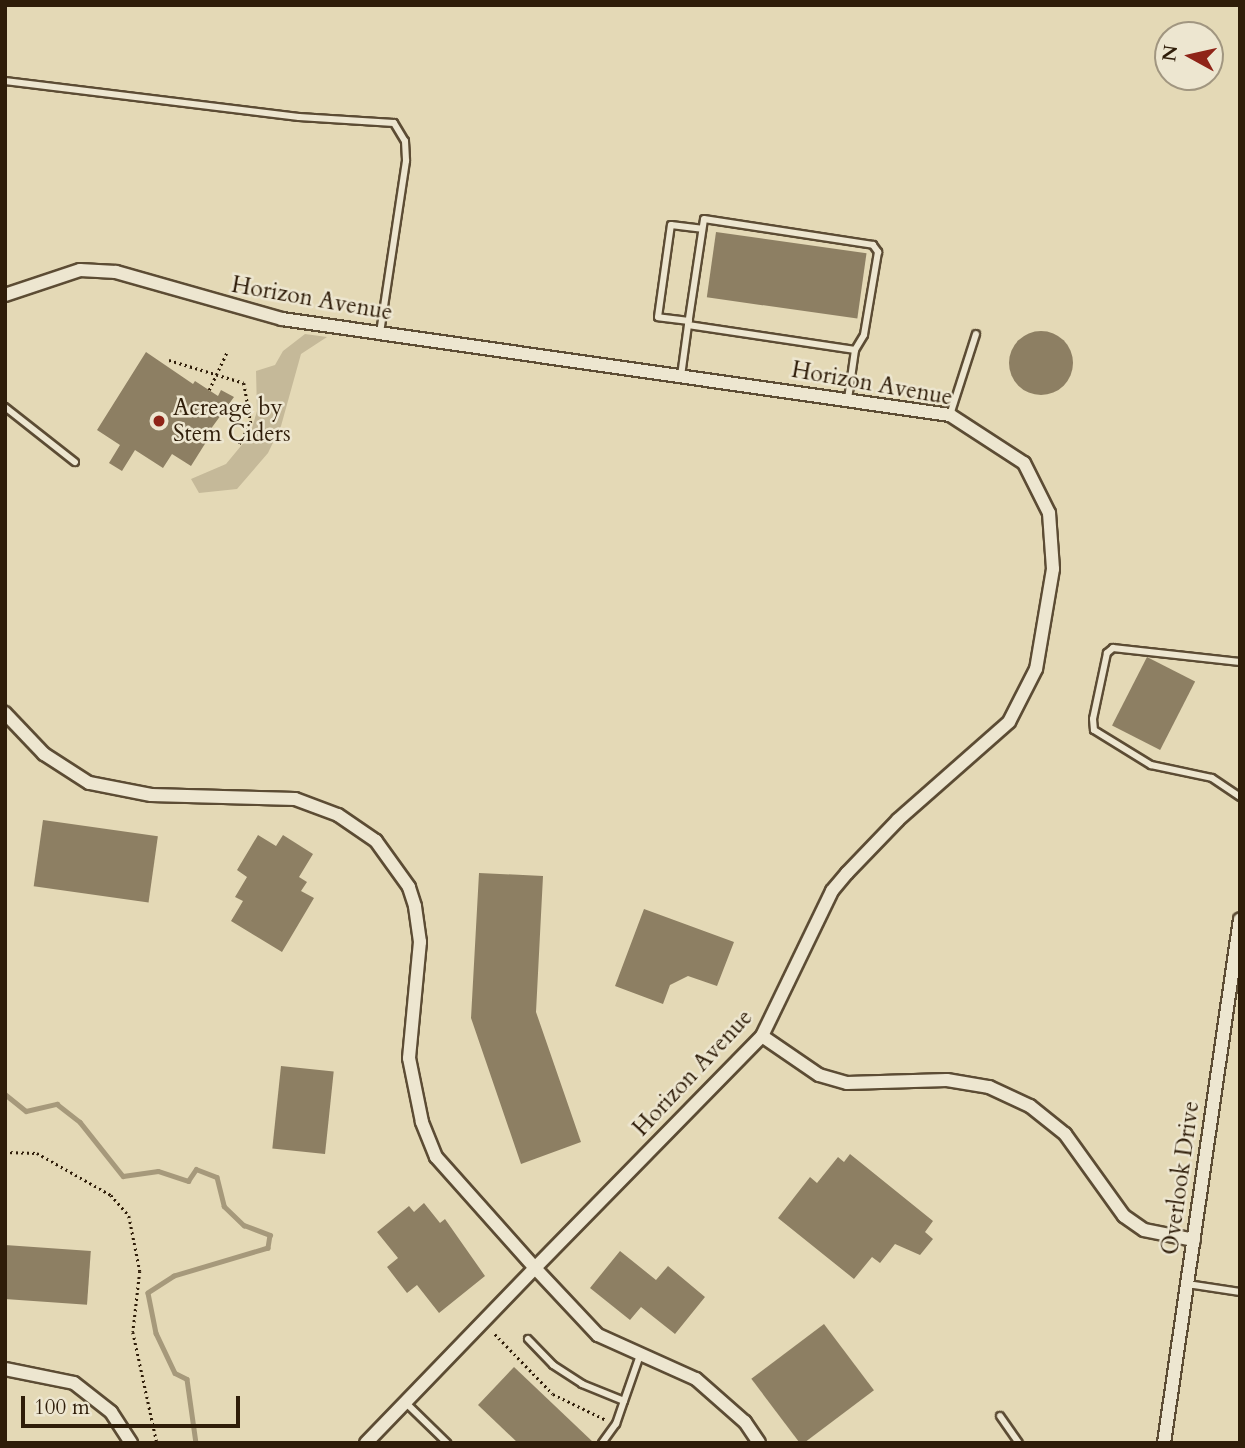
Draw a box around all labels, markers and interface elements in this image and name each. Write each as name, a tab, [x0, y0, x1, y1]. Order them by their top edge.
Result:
north arrow	[1154, 21, 1224, 91]
text: N	[1156, 43, 1184, 63]
street label: Horizon Avenue	[229, 271, 395, 327]
street label: Horizon Avenue	[789, 356, 955, 412]
place label: Acreage by Stem Ciders	[173, 394, 291, 448]
marker: Acreage by Stem Ciders	[151, 413, 167, 429]
street label: Horizon Avenue	[627, 1004, 759, 1142]
street label: Overlook Drive	[1157, 1099, 1205, 1257]
scale bar	[24, 1382, 243, 1426]
text: 100 m	[34, 1393, 90, 1422]

